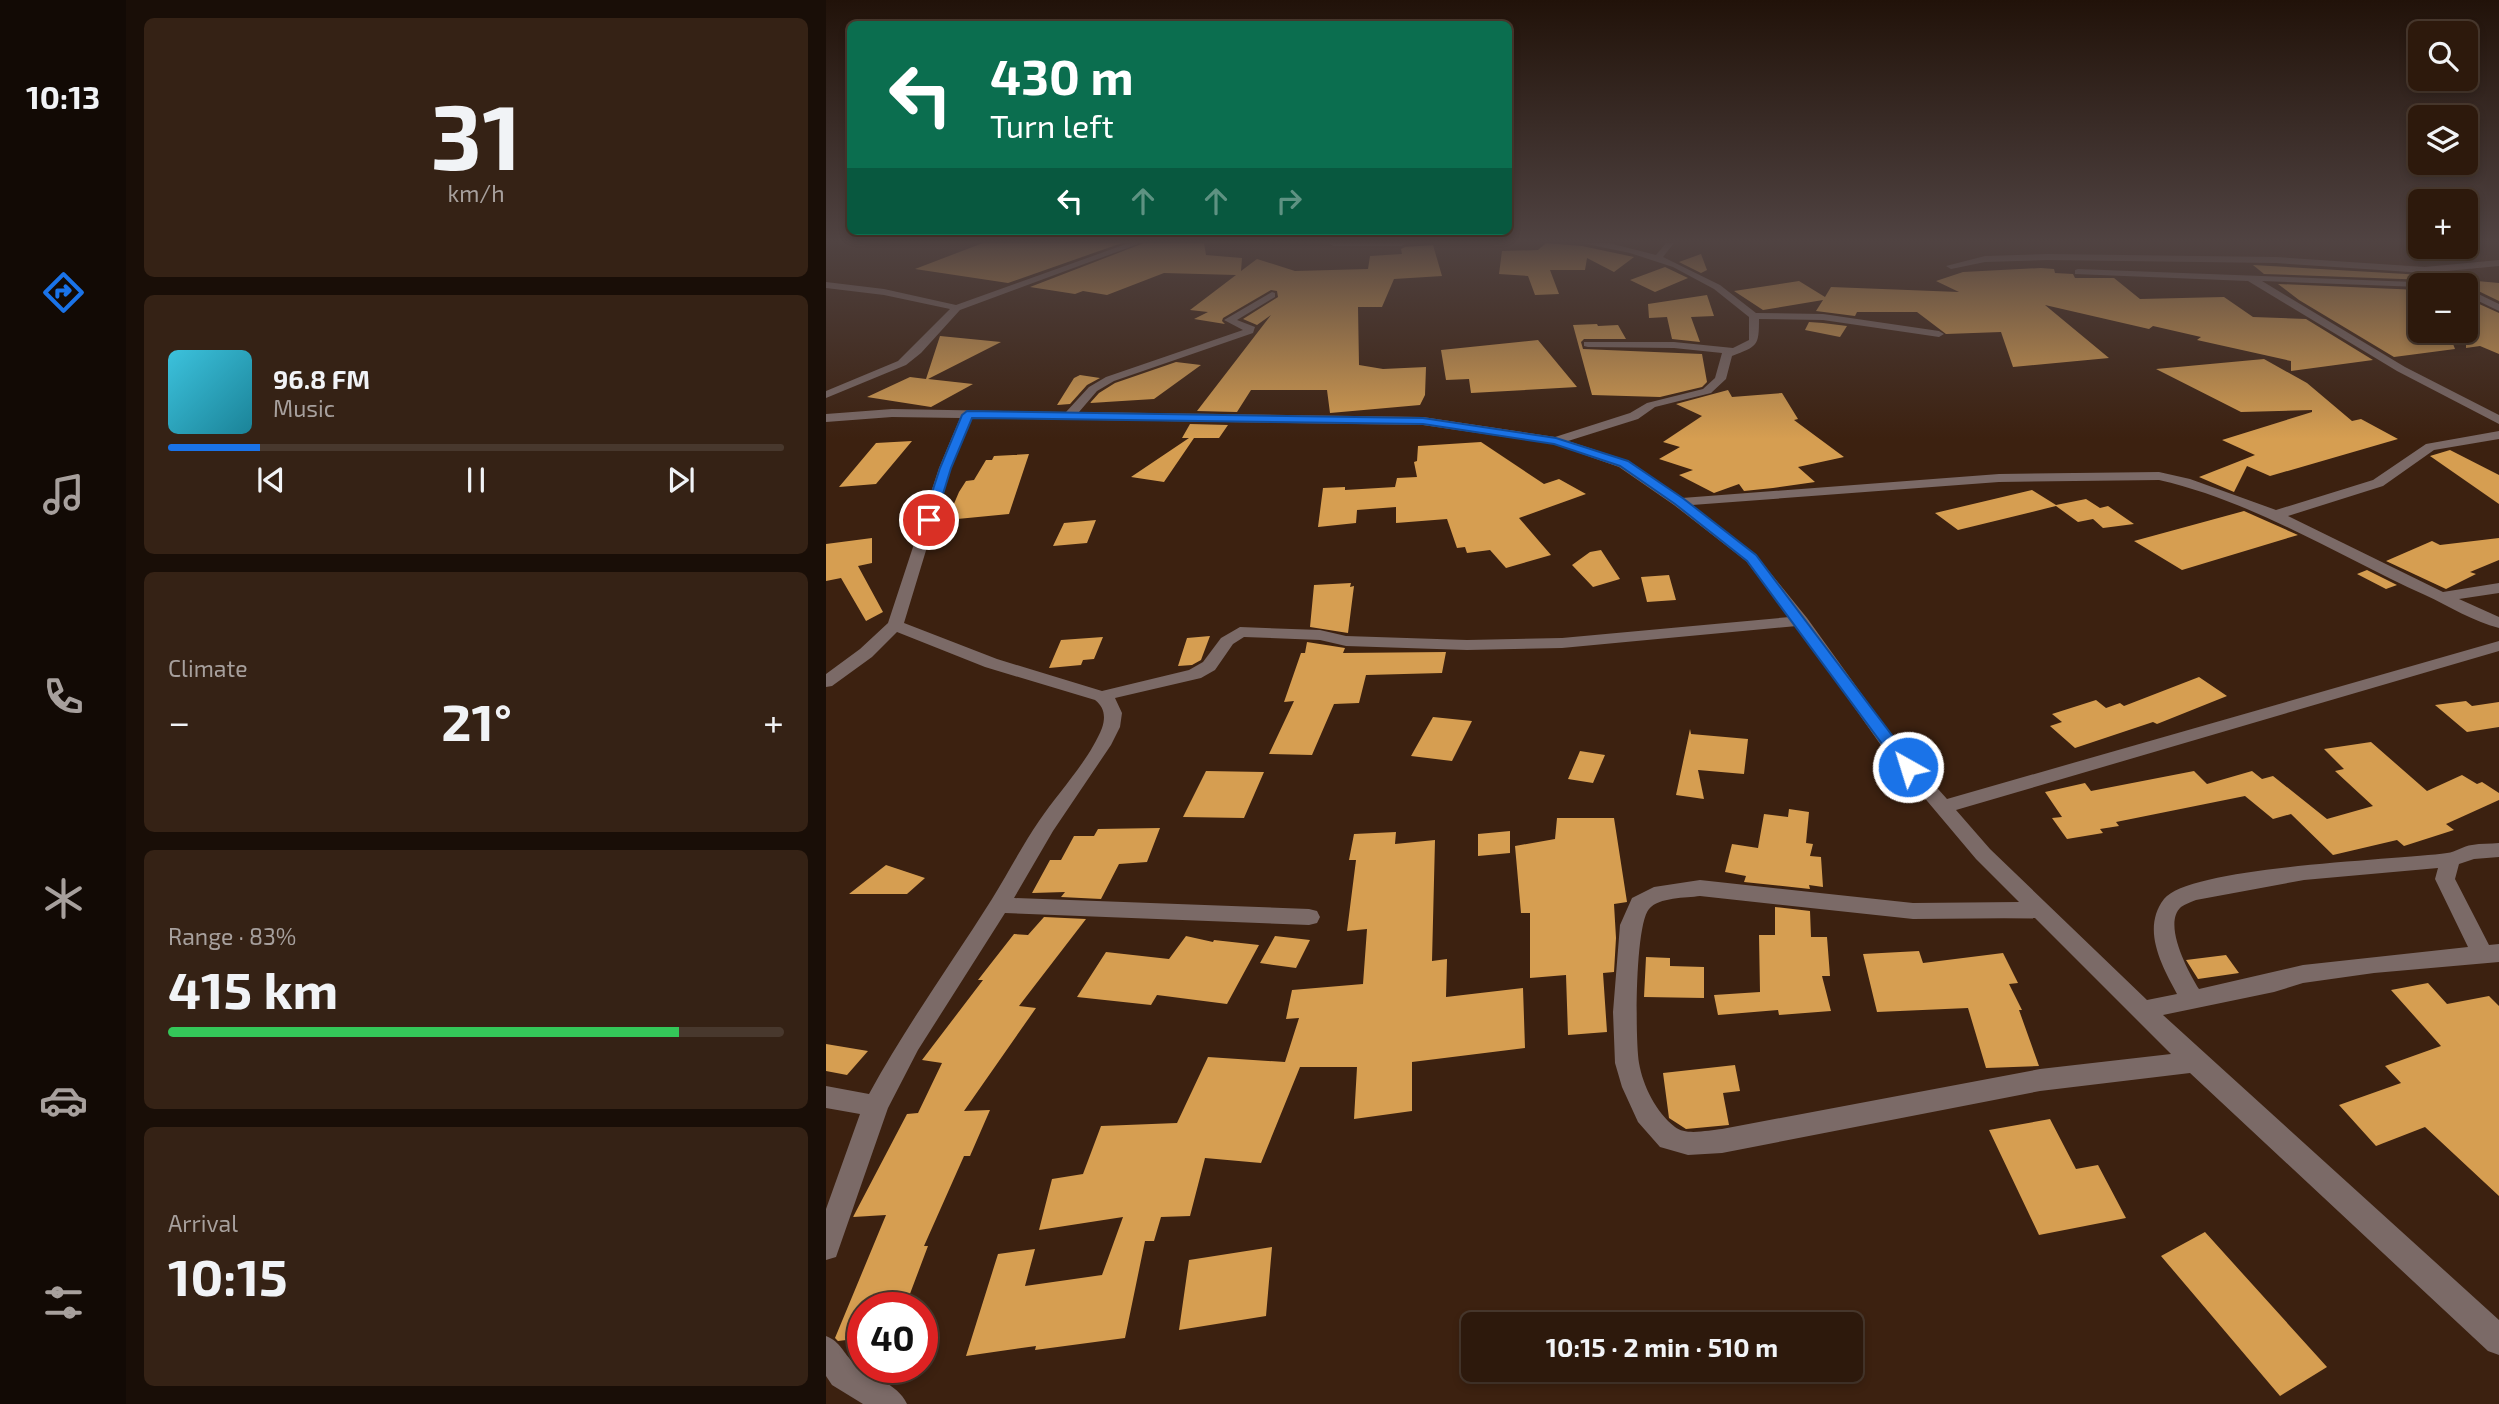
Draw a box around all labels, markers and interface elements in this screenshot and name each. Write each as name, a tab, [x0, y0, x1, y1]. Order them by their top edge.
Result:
map controls	[2408, 21, 2478, 343]
button: search	[2408, 21, 2478, 91]
text: 430 m	[990, 46, 1134, 105]
icon: left	[875, 49, 966, 140]
text: 10:13	[26, 77, 100, 115]
text: 31	[431, 79, 521, 188]
button: layers	[2408, 105, 2478, 175]
text: Turn left	[990, 106, 1114, 144]
text: km/h	[447, 179, 505, 207]
icon: left	[1051, 182, 1089, 220]
icon: ahead	[1124, 182, 1162, 220]
icon: ahead	[1197, 182, 1235, 220]
icon: right	[1270, 182, 1308, 220]
button: +	[2408, 189, 2478, 259]
icon: directions	[39, 268, 88, 317]
button: −	[2408, 273, 2478, 343]
text: 96.8 FM	[273, 363, 370, 394]
text: Music	[273, 394, 335, 422]
icon: previous	[252, 461, 290, 499]
icon: pause	[457, 461, 495, 499]
icon: next	[662, 461, 700, 499]
icon: music	[39, 470, 88, 519]
pin	[899, 490, 959, 550]
icon: arrive	[910, 501, 948, 539]
text: Climate	[168, 654, 248, 682]
icon: phone	[39, 672, 88, 721]
text: 21°	[441, 689, 512, 751]
text: −	[168, 698, 190, 744]
text: +	[763, 698, 784, 744]
position arrow	[1871, 730, 1945, 804]
icon: climate	[39, 874, 88, 923]
text: Range · 83%	[168, 922, 296, 950]
text: 415 km	[168, 957, 338, 1019]
icon: car	[39, 1076, 88, 1125]
text: Arrival	[168, 1209, 238, 1237]
text: 10:15	[168, 1244, 288, 1306]
icon: filters	[39, 1278, 88, 1327]
speed limit sign: 40	[847, 1292, 938, 1383]
text: 10:15 · 2 min · 510 m	[1546, 1331, 1778, 1362]

